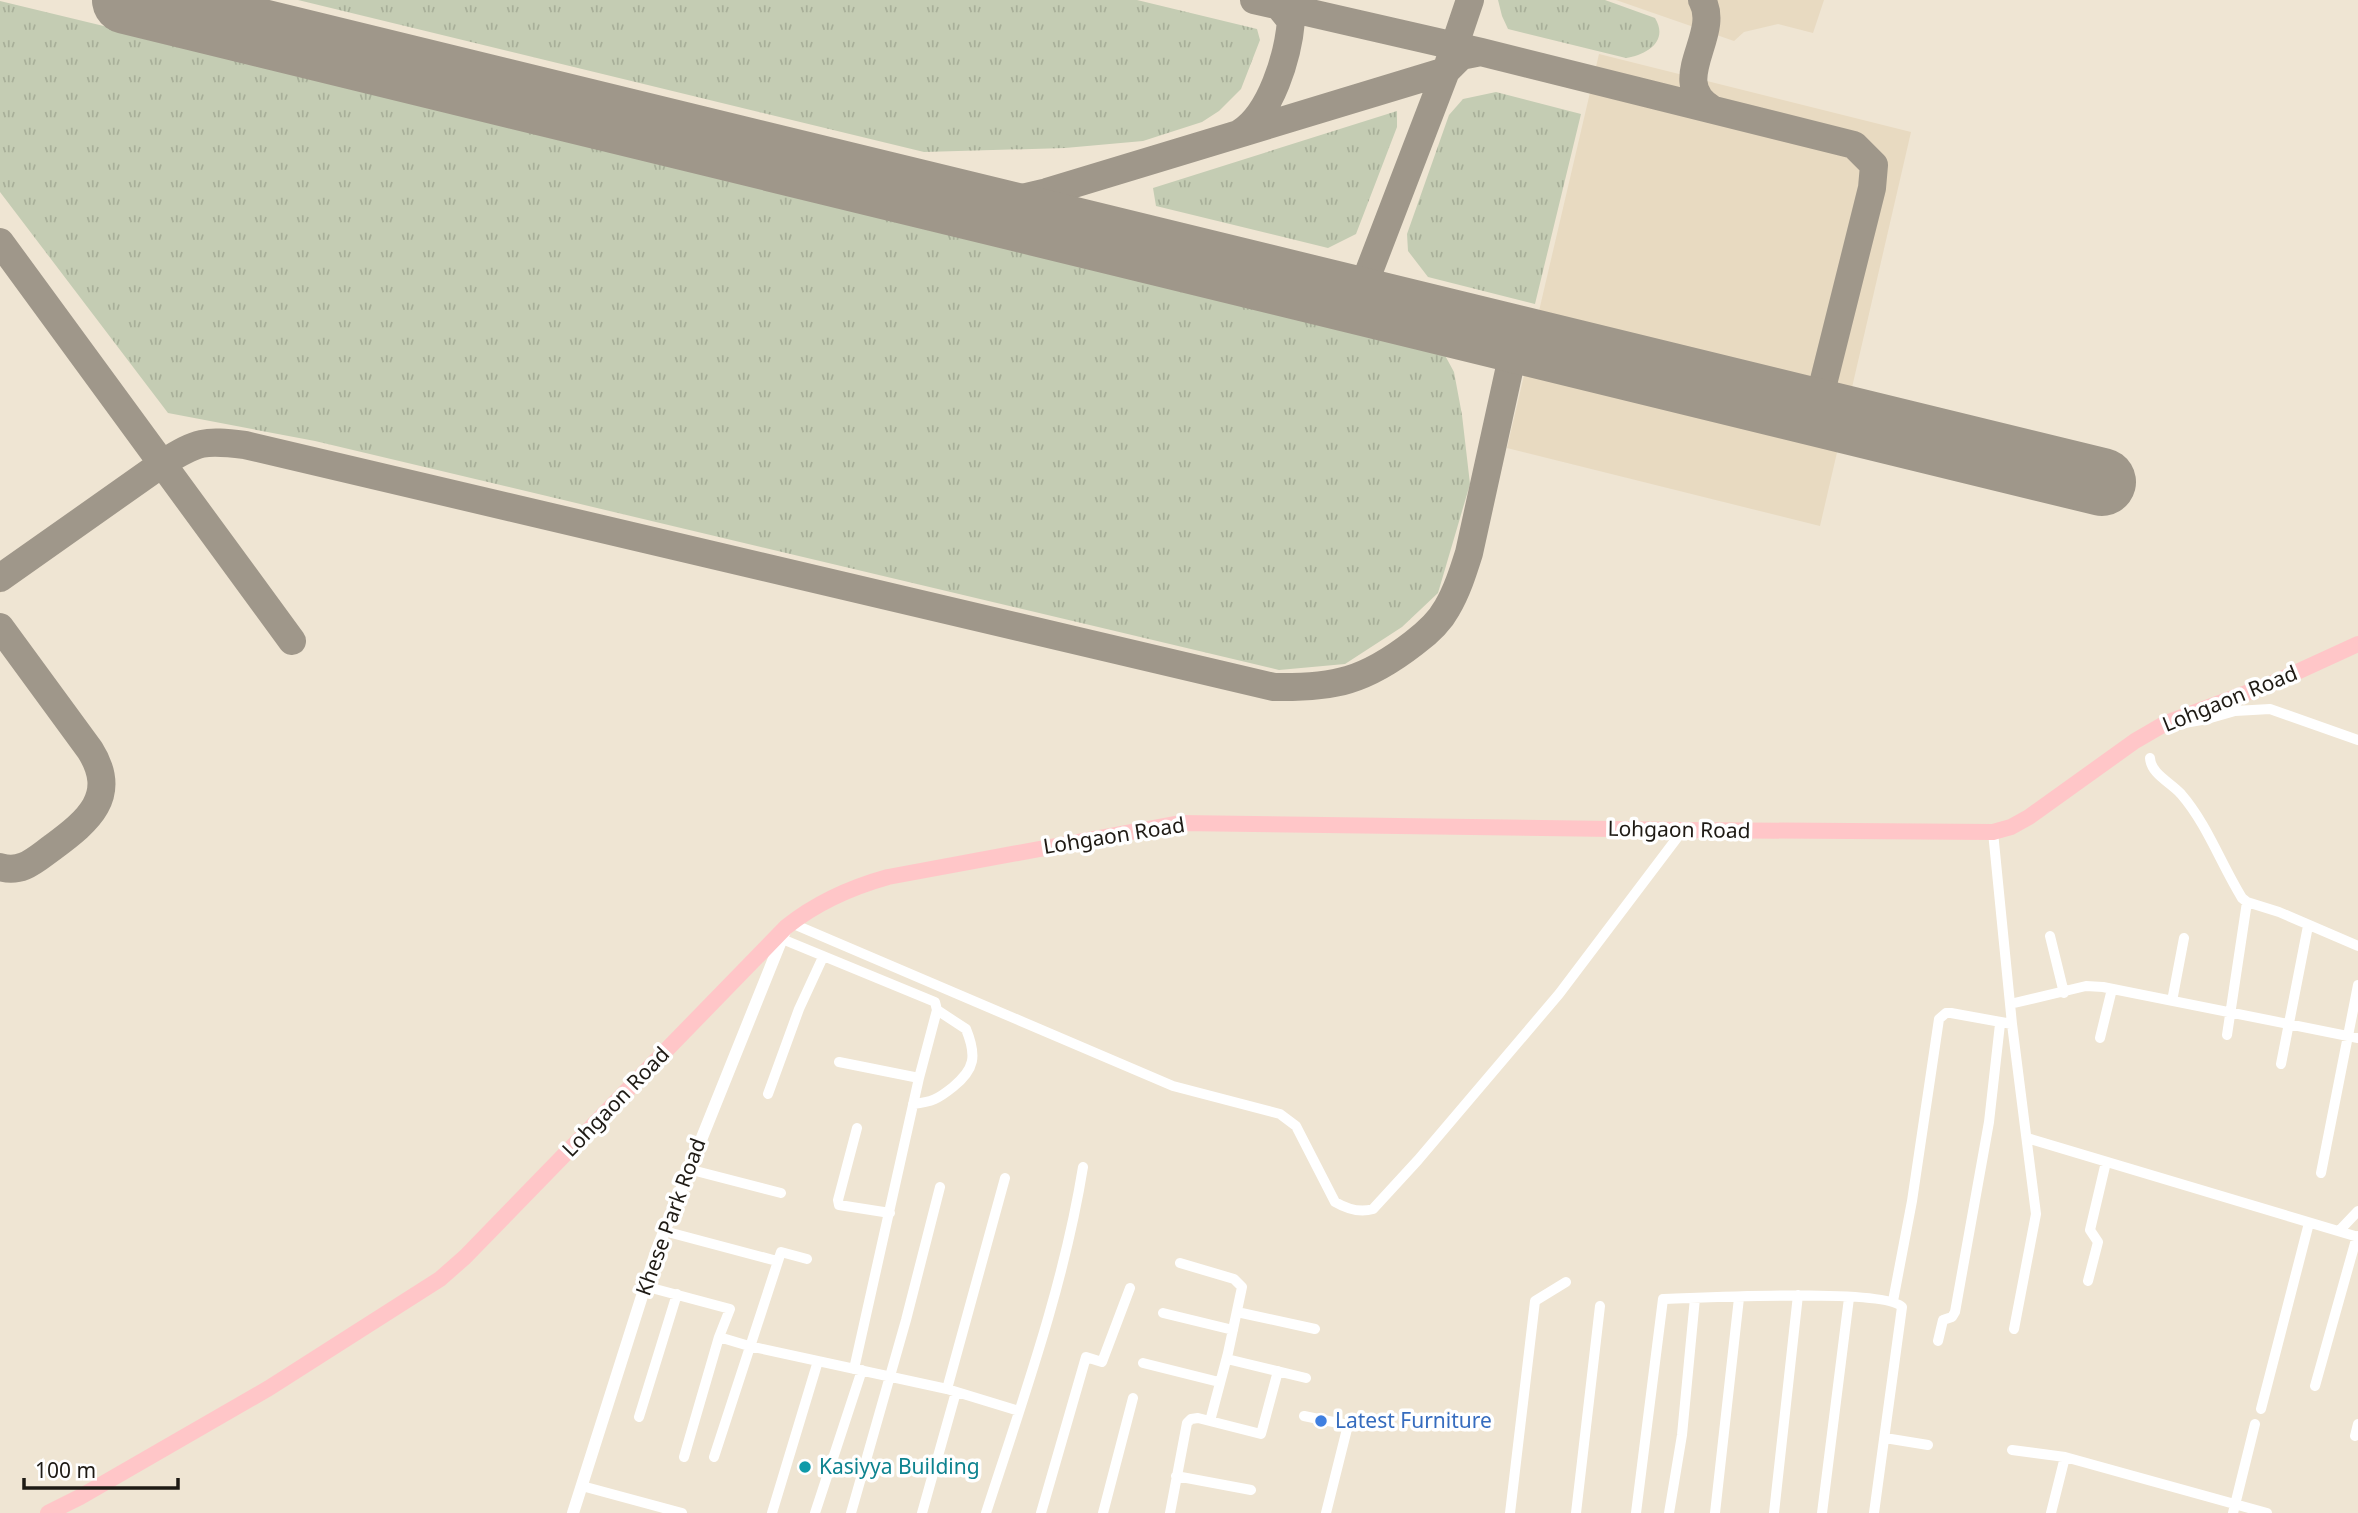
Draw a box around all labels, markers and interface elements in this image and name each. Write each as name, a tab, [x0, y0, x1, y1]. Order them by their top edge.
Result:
street label: Lohgaon Road	[2158, 658, 2301, 738]
street label: Lohgaon Road	[1041, 810, 1187, 860]
street label: Lohgaon Road	[1607, 814, 1751, 844]
street label: Lohgaon Road	[556, 1040, 675, 1162]
street label: Khese Park Road	[629, 1134, 712, 1299]
place label: Latest Furniture	[1335, 1406, 1492, 1434]
marker: Latest Furniture	[1313, 1413, 1329, 1429]
scale bar	[24, 1446, 178, 1490]
place label: Kasiyya Building	[819, 1452, 980, 1480]
text: 100 m	[35, 1456, 96, 1484]
marker: Kasiyya Building	[797, 1459, 813, 1475]

